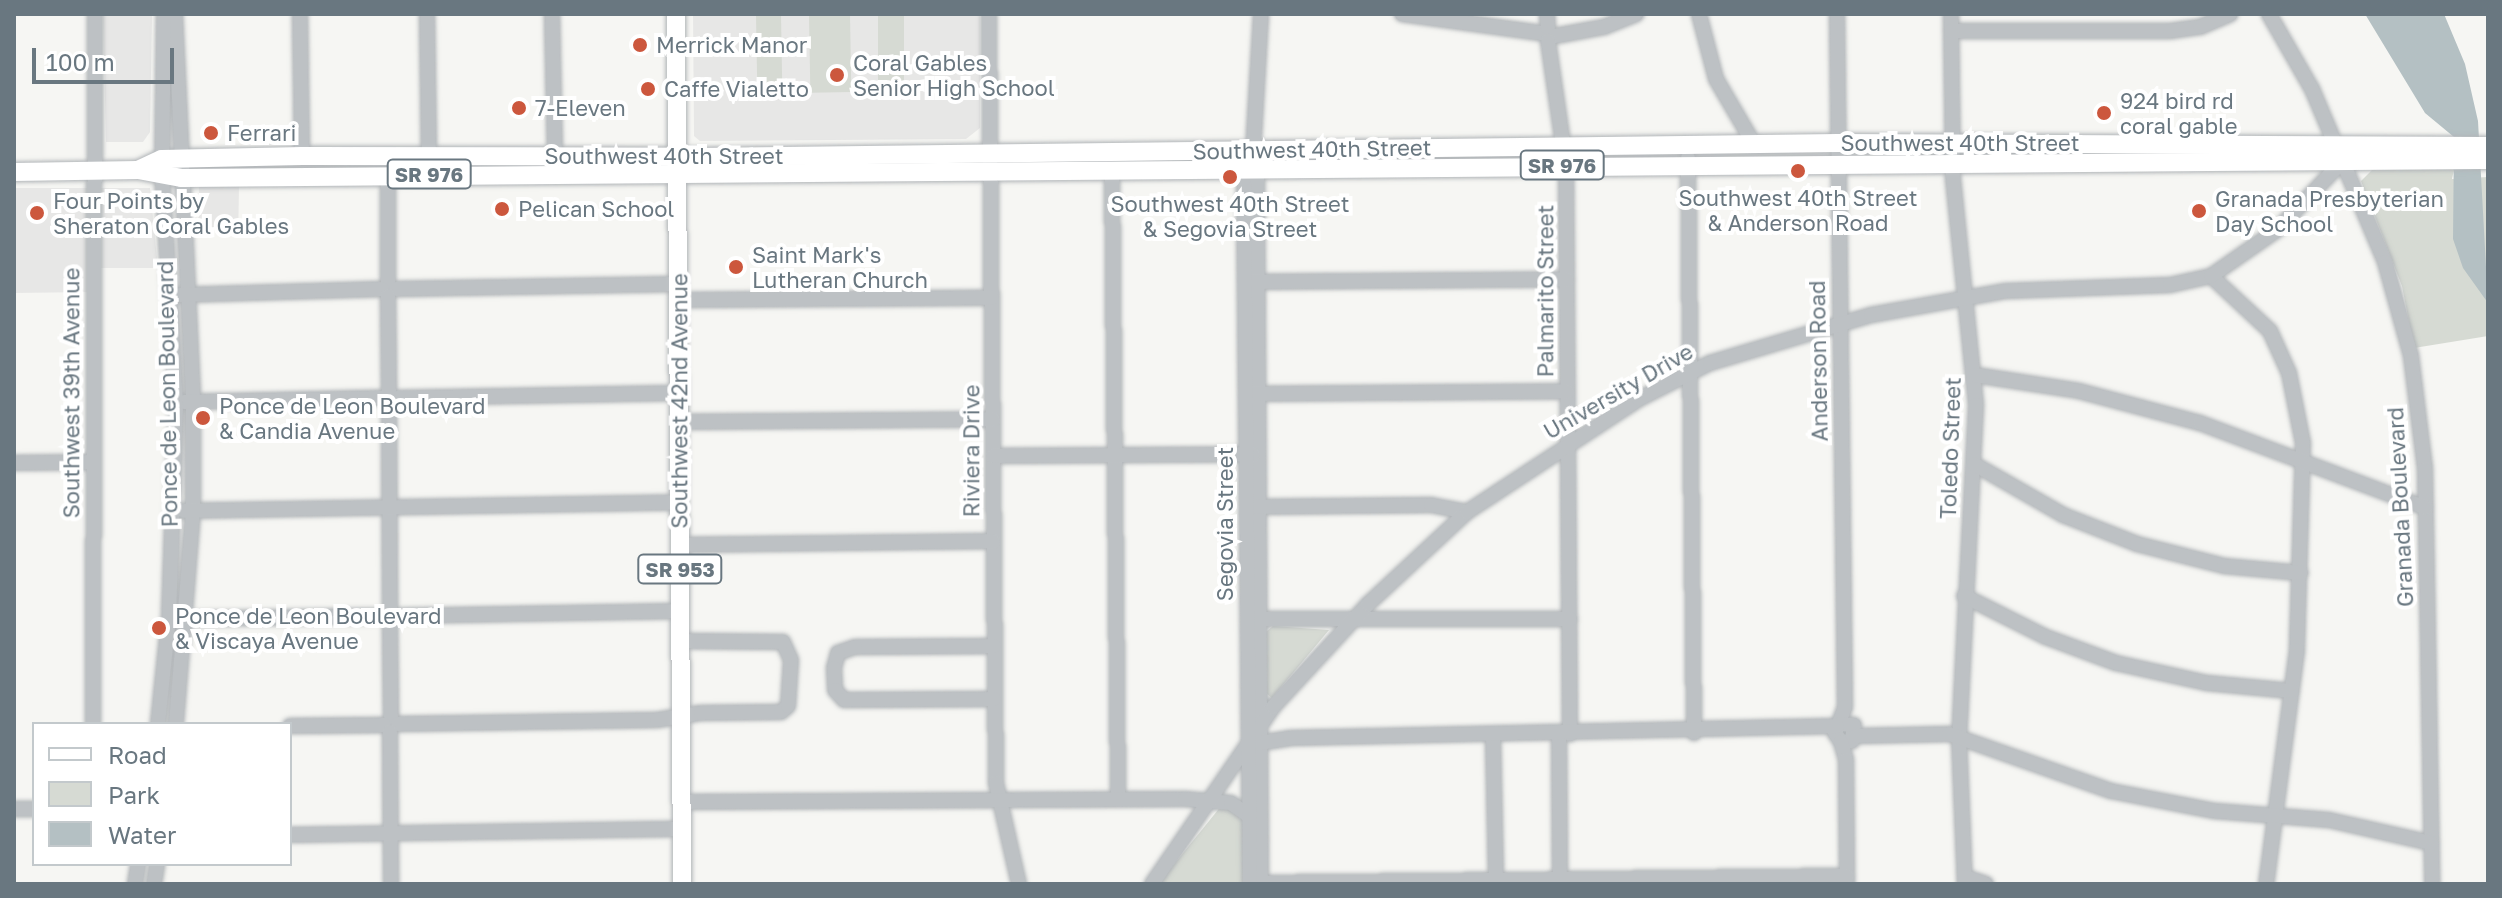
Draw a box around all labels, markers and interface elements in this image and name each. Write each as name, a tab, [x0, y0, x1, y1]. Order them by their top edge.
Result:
scale bar	[36, 32, 178, 82]
place label: Merrick Manor	[656, 32, 807, 58]
marker: Merrick Manor	[631, 36, 649, 54]
text: 100 m	[46, 47, 115, 76]
place label: Coral Gables Senior High School	[853, 49, 1055, 100]
marker: Coral Gables Senior High School	[828, 66, 846, 84]
place label: Caffe Vialetto	[664, 76, 809, 102]
marker: Caffe Vialetto	[639, 80, 657, 98]
place label: 924 bird rd coral gable	[2120, 87, 2238, 138]
place label: 7-Eleven	[535, 95, 626, 121]
marker: 7-Eleven	[510, 99, 528, 117]
marker: 924 bird rd coral gable	[2095, 104, 2113, 122]
place label: Ferrari	[227, 120, 296, 146]
marker: Ferrari	[202, 124, 220, 142]
street label: Southwest 40th Street	[1840, 130, 2080, 156]
street label: Southwest 40th Street	[1192, 134, 1432, 164]
street label: Southwest 40th Street	[544, 143, 784, 169]
road number: SR 976	[1518, 149, 1606, 181]
road number: SR 976	[385, 158, 473, 190]
marker: Southwest 40th Street & Anderson Road	[1789, 162, 1807, 180]
marker: Southwest 40th Street & Segovia Street	[1221, 168, 1239, 186]
place label: Southwest 40th Street & Anderson Road	[1678, 184, 1918, 236]
place label: Granada Presbyterian Day School	[2215, 185, 2444, 236]
place label: Four Points by Sheraton Coral Gables	[53, 187, 289, 238]
place label: Southwest 40th Street & Segovia Street	[1110, 190, 1350, 242]
place label: Pelican School	[518, 196, 674, 222]
marker: Pelican School	[493, 200, 511, 218]
marker: Granada Presbyterian Day School	[2190, 202, 2208, 220]
marker: Four Points by Sheraton Coral Gables	[28, 204, 46, 222]
street label: Palmarito Street	[1532, 205, 1558, 377]
place label: Saint Mark's Lutheran Church	[752, 241, 928, 292]
marker: Saint Mark's Lutheran Church	[727, 258, 745, 276]
street label: Ponce de Leon Boulevard	[151, 260, 183, 528]
street label: Southwest 39th Avenue	[58, 268, 84, 518]
street label: Southwest 42nd Avenue	[666, 273, 692, 529]
street label: Anderson Road	[1803, 280, 1833, 442]
street label: University Drive	[1539, 338, 1697, 444]
street label: Toledo Street	[1934, 377, 1966, 519]
street label: Riviera Drive	[958, 385, 984, 517]
place label: Ponce de Leon Boulevard & Candia Avenue	[219, 392, 486, 444]
street label: Granada Boulevard	[2382, 406, 2418, 608]
marker: Ponce de Leon Boulevard & Candia Avenue	[194, 409, 212, 427]
street label: Segovia Street	[1212, 447, 1238, 601]
road number: SR 953	[636, 553, 724, 585]
place label: Ponce de Leon Boulevard & Viscaya Avenue	[175, 602, 442, 654]
marker: Ponce de Leon Boulevard & Viscaya Avenue	[150, 619, 168, 637]
legend	[32, 722, 292, 866]
text: Road	[108, 740, 167, 769]
text: Park	[108, 780, 160, 809]
text: Water	[108, 820, 176, 849]

